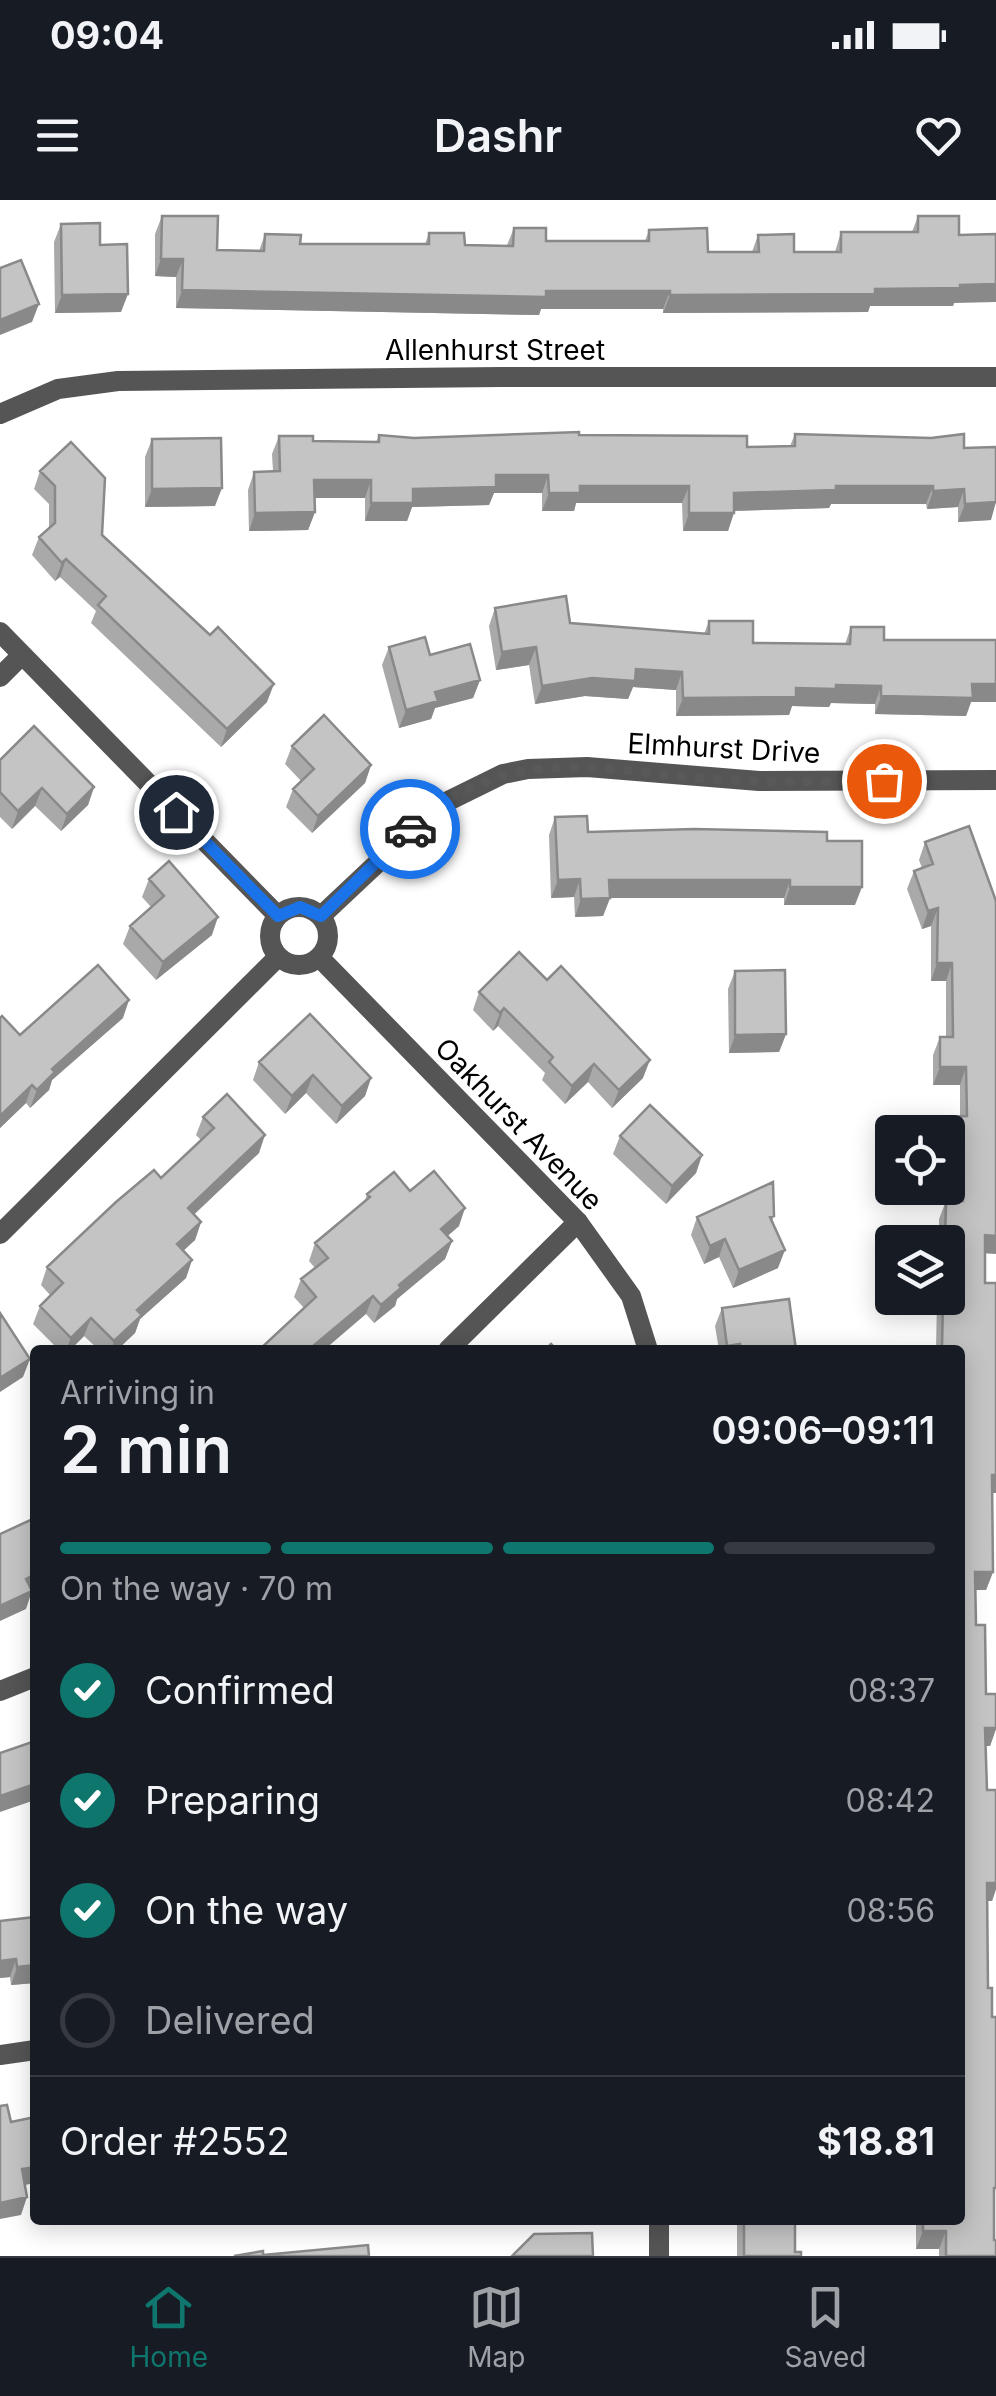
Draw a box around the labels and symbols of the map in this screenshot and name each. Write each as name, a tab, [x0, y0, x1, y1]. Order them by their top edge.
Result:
street label: Allenhurst Street	[385, 333, 605, 367]
street label: Elmhurst Drive	[627, 726, 821, 770]
pin	[842, 739, 927, 824]
pin	[134, 770, 219, 855]
courier	[360, 779, 460, 879]
street label: Oakhurst Avenue	[428, 1031, 610, 1217]

